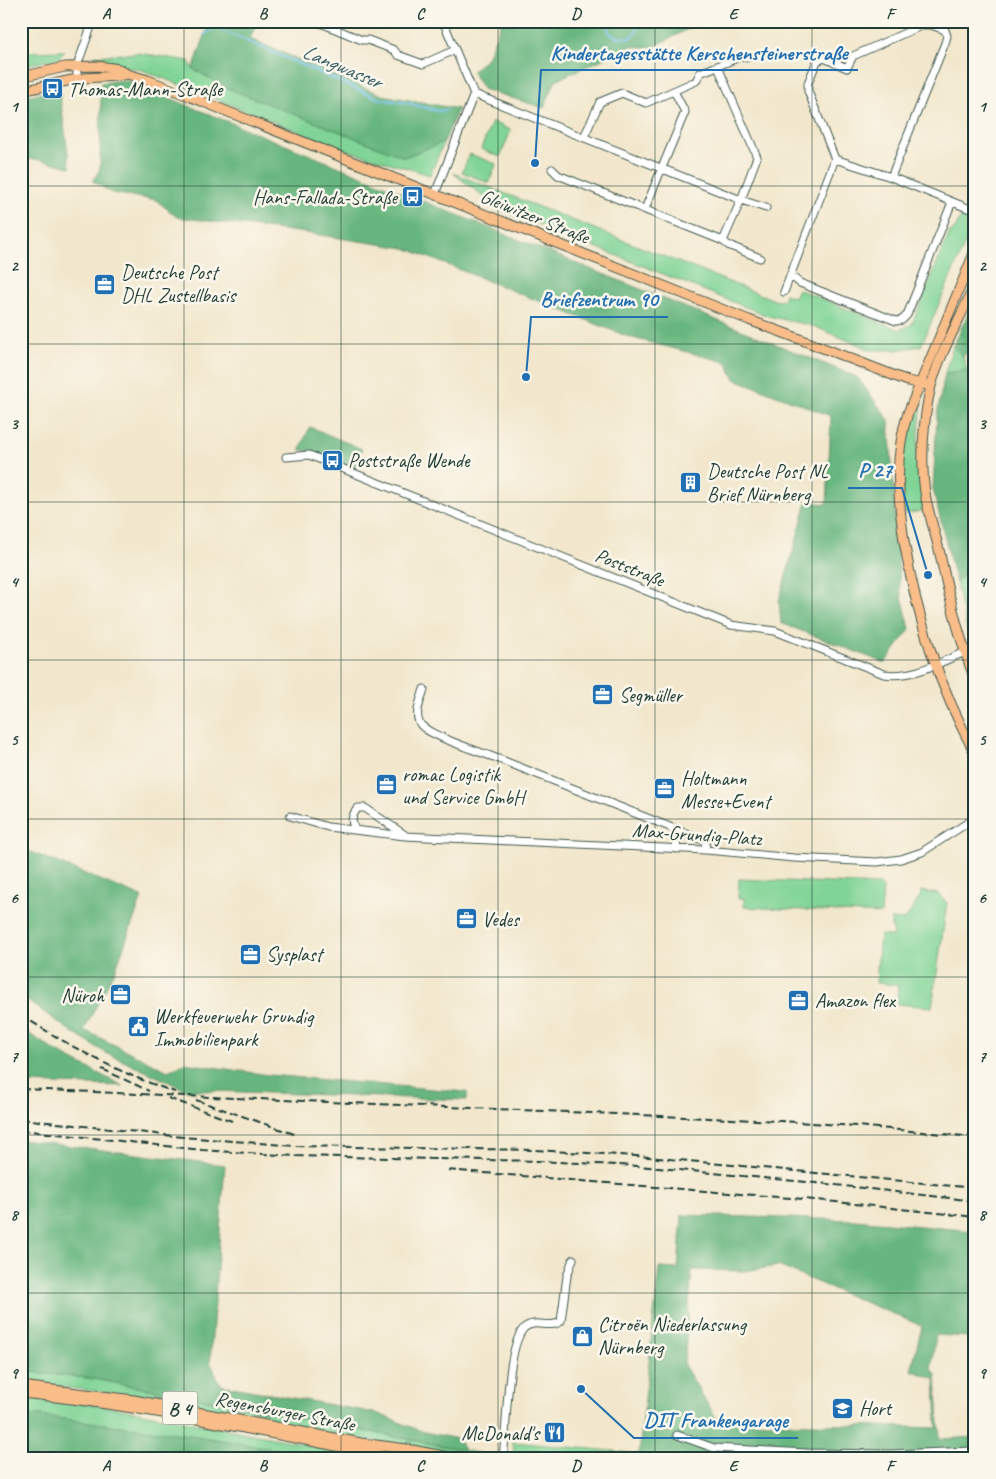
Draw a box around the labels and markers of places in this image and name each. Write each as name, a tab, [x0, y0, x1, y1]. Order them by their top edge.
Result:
callout: Kindertagesstätte Kerschensteinerstraße	[541, 34, 858, 70]
bus stop icon: Thomas-Mann-Straße	[40, 77, 64, 101]
place label: Thomas-Mann-Straße	[68, 77, 224, 102]
place label: Hans-Fallada-Straße	[253, 185, 398, 210]
bus stop icon: Hans-Fallada-Straße	[401, 185, 425, 209]
place label: Deutsche Post DHL Zustellbasis	[121, 260, 238, 308]
office icon: Deutsche Post DHL Zustellbasis	[93, 272, 117, 296]
callout: Briefzentrum 90	[531, 281, 668, 317]
bus stop icon: Poststraße Wende	[320, 448, 344, 472]
place label: Poststraße Wende	[348, 448, 471, 473]
callout: P 27	[848, 452, 902, 488]
place label: Deutsche Post NL Brief Nürnberg	[707, 459, 829, 507]
building icon: Deutsche Post NL Brief Nürnberg	[679, 470, 703, 494]
office icon: Segmüller	[591, 683, 615, 707]
place label: Segmüller	[619, 683, 684, 708]
place label: romac Logistik und Service GmbH	[402, 762, 527, 810]
place label: Holtmann Messe+Event	[681, 766, 773, 814]
office icon: romac Logistik und Service GmbH	[374, 773, 398, 797]
office icon: Holtmann Messe+Event	[653, 777, 677, 801]
office icon: Vedes	[454, 907, 478, 931]
place label: Vedes	[482, 907, 521, 932]
office icon: Sysplast	[238, 942, 262, 966]
place label: Sysplast	[266, 942, 326, 967]
place label: Nüroh	[61, 983, 105, 1008]
office icon: Nüroh	[108, 983, 132, 1007]
office icon: Amazon flex	[787, 988, 811, 1012]
place label: Amazon flex	[815, 988, 897, 1013]
place label: Werkfeuerwehr Grundig Immobilienpark	[154, 1004, 315, 1052]
public building icon: Werkfeuerwehr Grundig Immobilienpark	[126, 1015, 150, 1039]
place label: Citroën Niederlassung Nürnberg	[598, 1312, 748, 1360]
shop icon: Citroën Niederlassung Nürnberg	[570, 1324, 594, 1348]
school or university icon: Hort	[831, 1396, 855, 1420]
place label: Hort	[859, 1396, 894, 1421]
callout: DIT Frankengarage	[634, 1402, 798, 1438]
place label: McDonald's	[461, 1421, 541, 1446]
restaurant icon: McDonald's	[543, 1421, 567, 1445]

